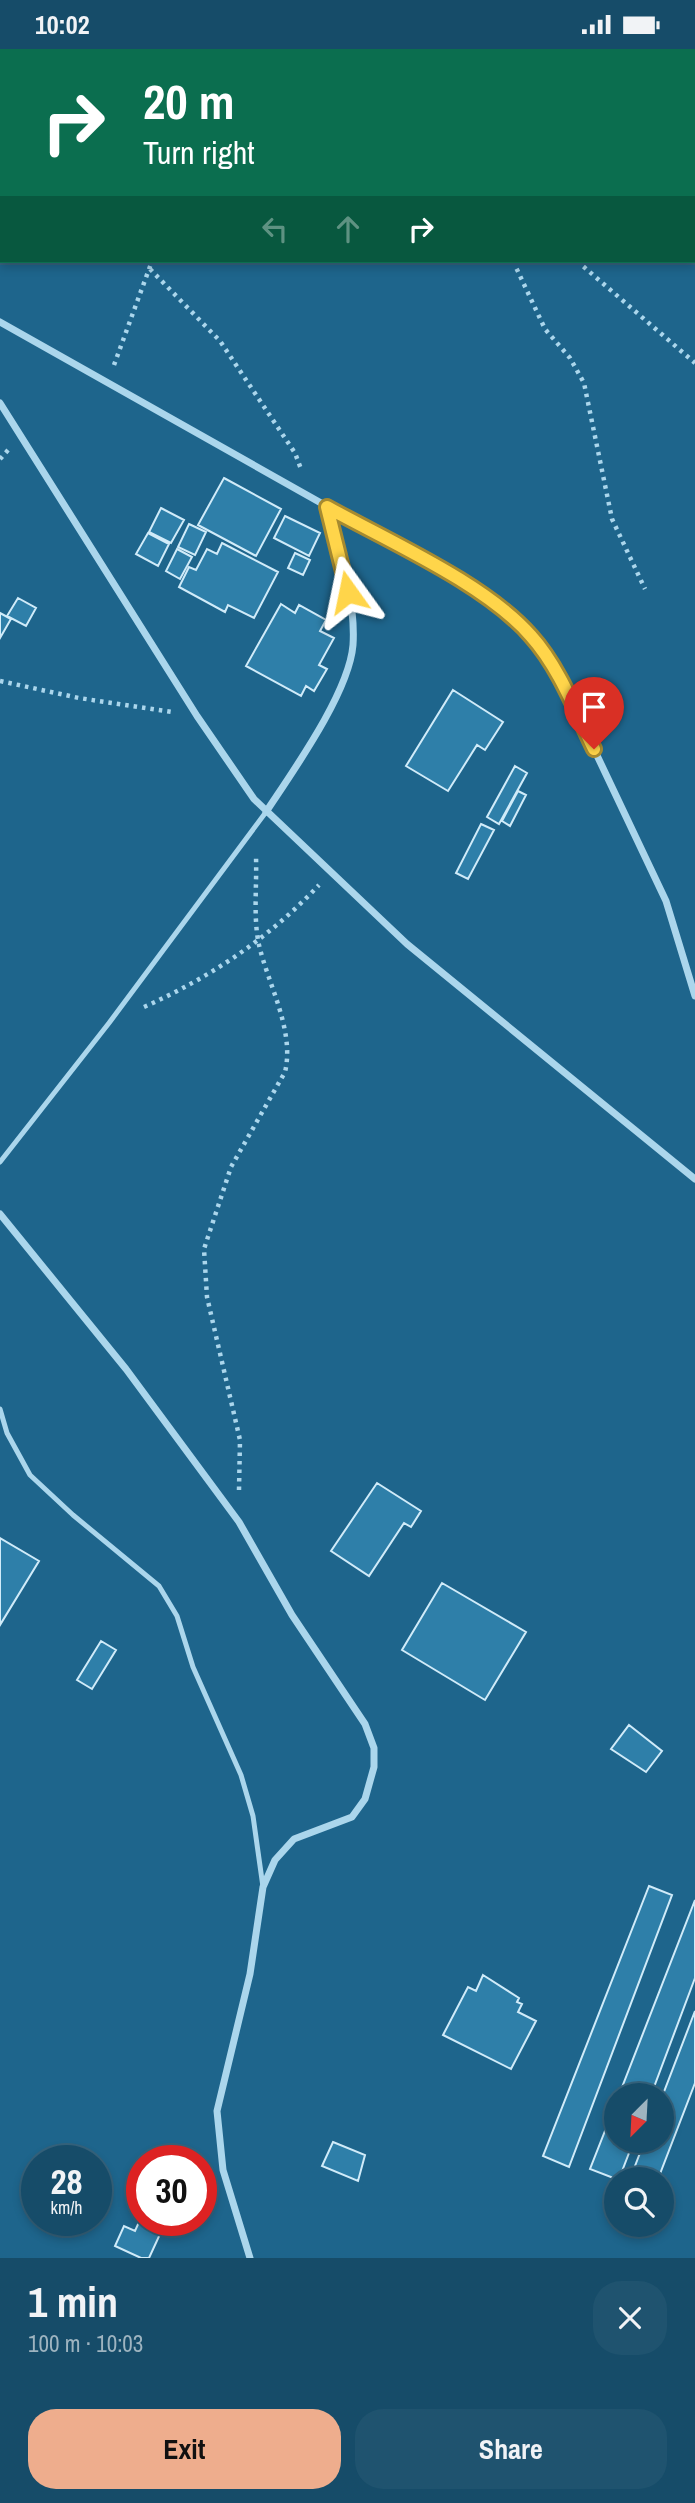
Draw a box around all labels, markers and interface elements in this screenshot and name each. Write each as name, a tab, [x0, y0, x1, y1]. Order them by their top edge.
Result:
text: 10:02	[35, 7, 90, 42]
text: 20 m	[143, 68, 235, 134]
icon: right	[28, 77, 119, 168]
text: Turn right	[143, 131, 255, 174]
icon: left	[256, 210, 294, 248]
icon: ahead	[329, 210, 367, 248]
icon: right	[402, 210, 440, 248]
position arrow	[311, 555, 385, 629]
pin	[564, 677, 624, 749]
icon: arrive	[575, 688, 613, 726]
north arrow	[604, 2083, 674, 2153]
map controls	[604, 2083, 674, 2237]
speed limit sign: 30	[126, 2145, 217, 2236]
text: 28	[51, 2158, 82, 2205]
button: search	[604, 2167, 674, 2237]
text: km/h	[51, 2195, 83, 2220]
text: 1 min	[28, 2274, 118, 2330]
button: close	[593, 2281, 667, 2355]
text: 100 m · 10:03	[28, 2328, 143, 2359]
button: Exit	[28, 2409, 341, 2489]
button: Share	[355, 2409, 667, 2489]

